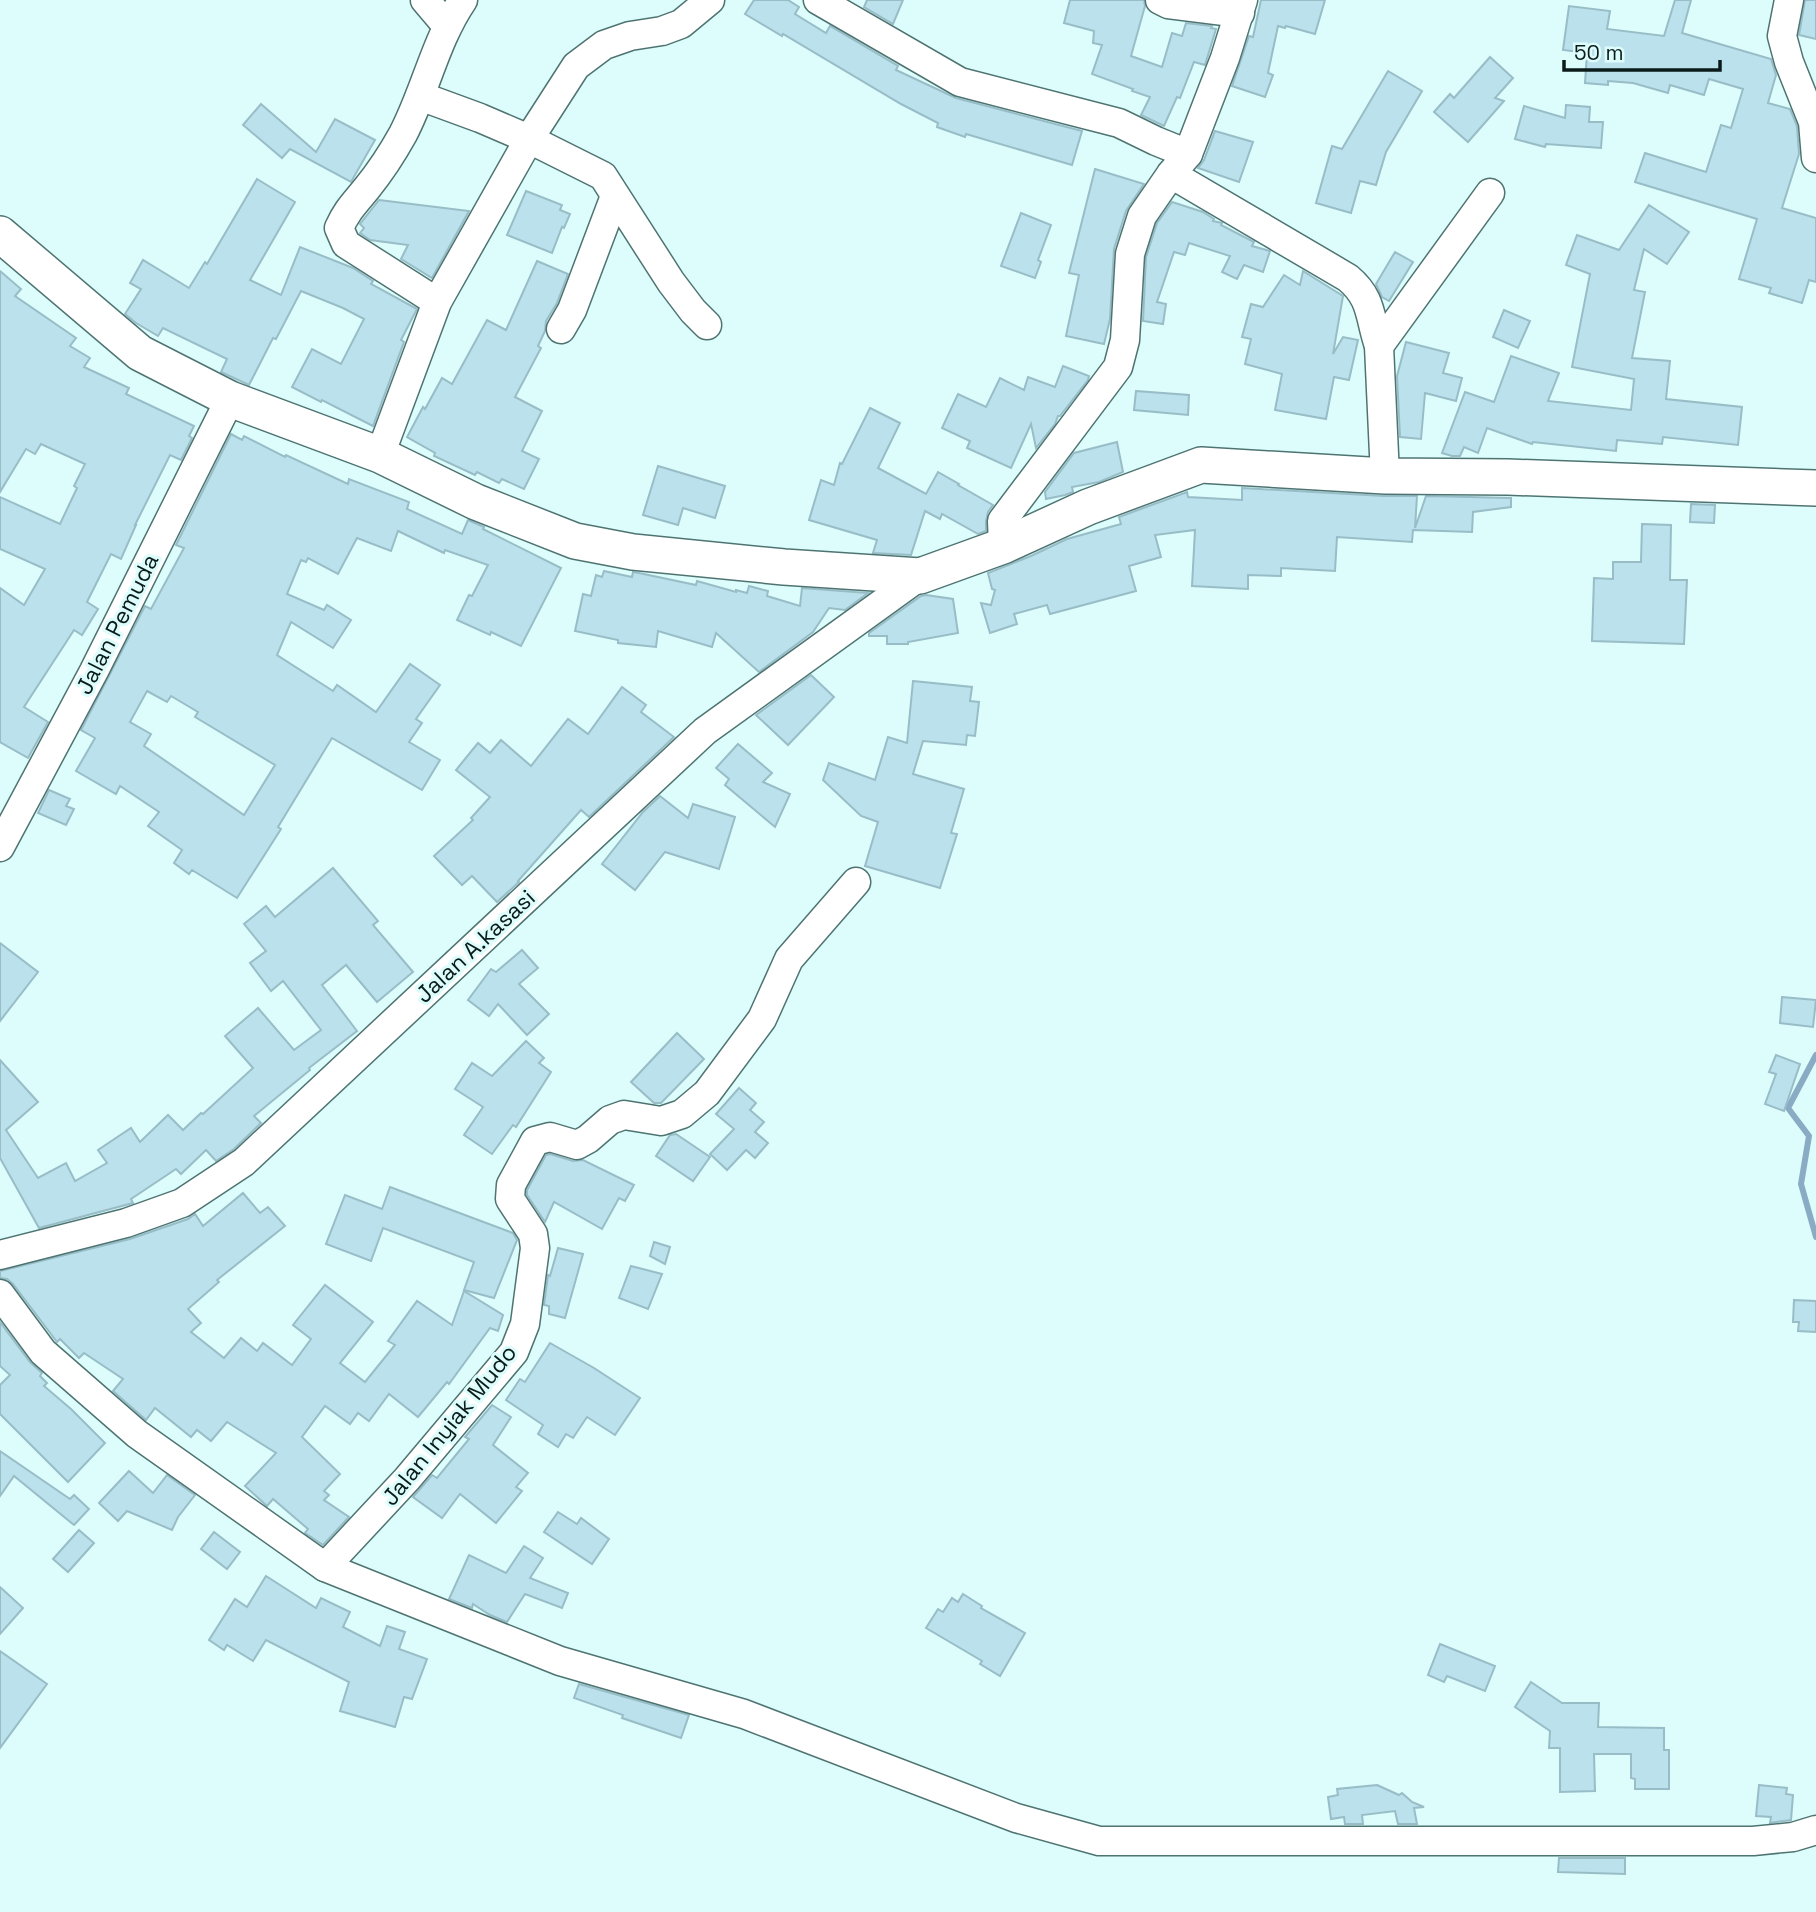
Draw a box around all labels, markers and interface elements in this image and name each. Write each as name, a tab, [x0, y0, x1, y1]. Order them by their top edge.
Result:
scale bar	[1564, 28, 1720, 72]
text: 50 m	[1574, 39, 1624, 66]
street label: Jalan Pemuda	[69, 549, 165, 699]
street label: Jalan A.kasasi	[409, 883, 541, 1009]
street label: Jalan Inyiak Mudo	[375, 1338, 523, 1512]

